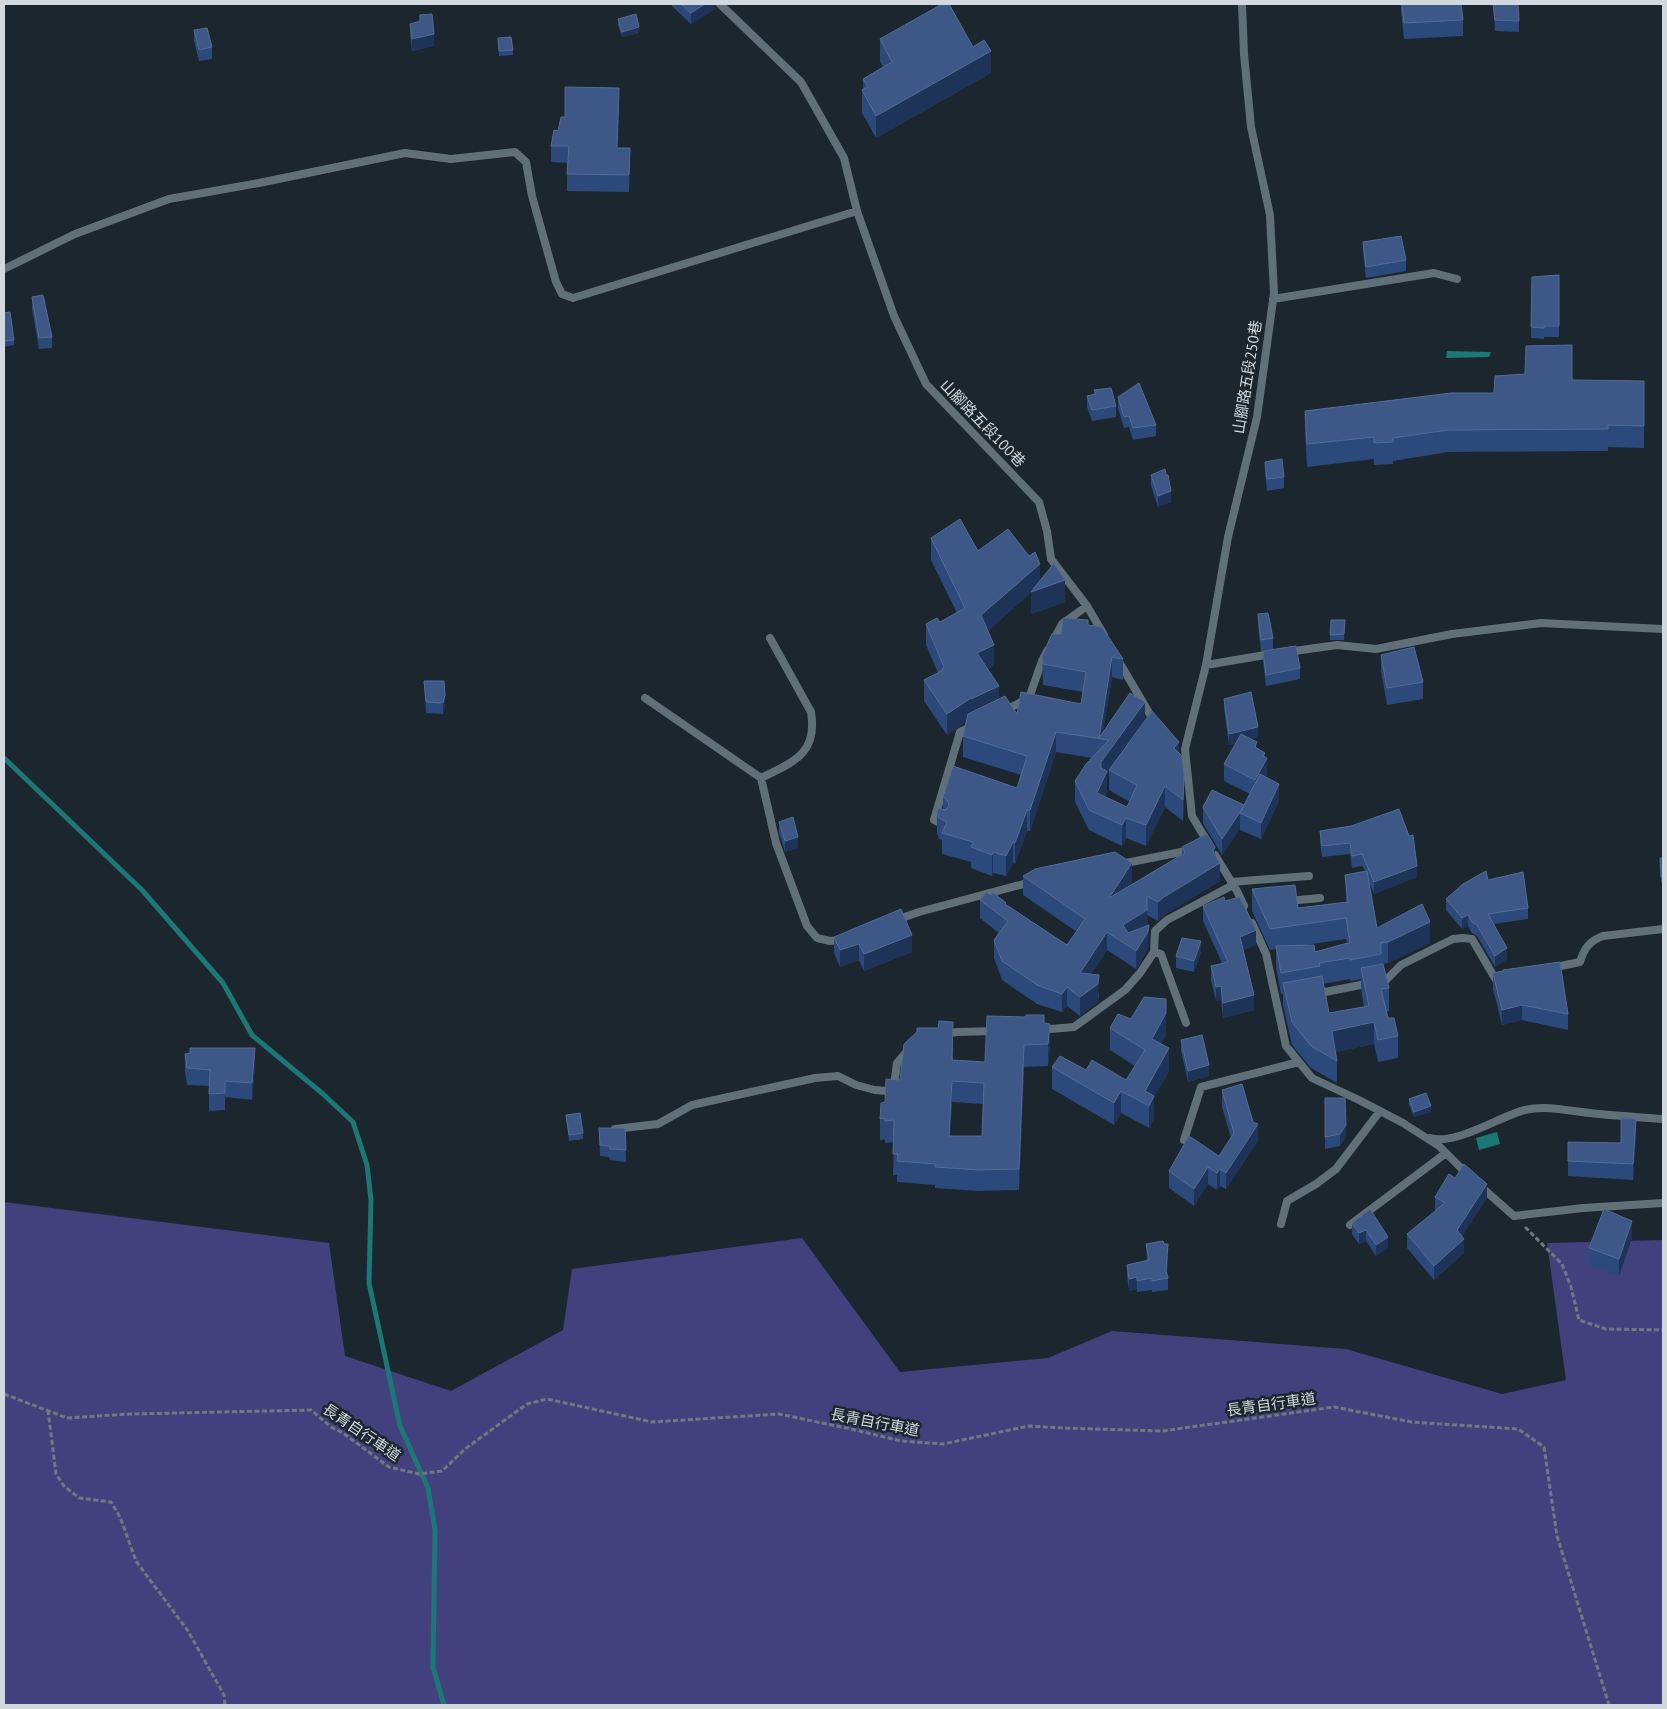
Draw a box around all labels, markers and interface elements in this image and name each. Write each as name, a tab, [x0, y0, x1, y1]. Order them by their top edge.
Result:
street label: 山腳路五段250巷	[1229, 319, 1265, 435]
street label: 山腳路五段100巷	[936, 375, 1030, 471]
street label: 長青自行車道	[1225, 1388, 1317, 1420]
street label: 長青自行車道	[319, 1399, 405, 1465]
street label: 長青自行車道	[829, 1404, 921, 1440]

